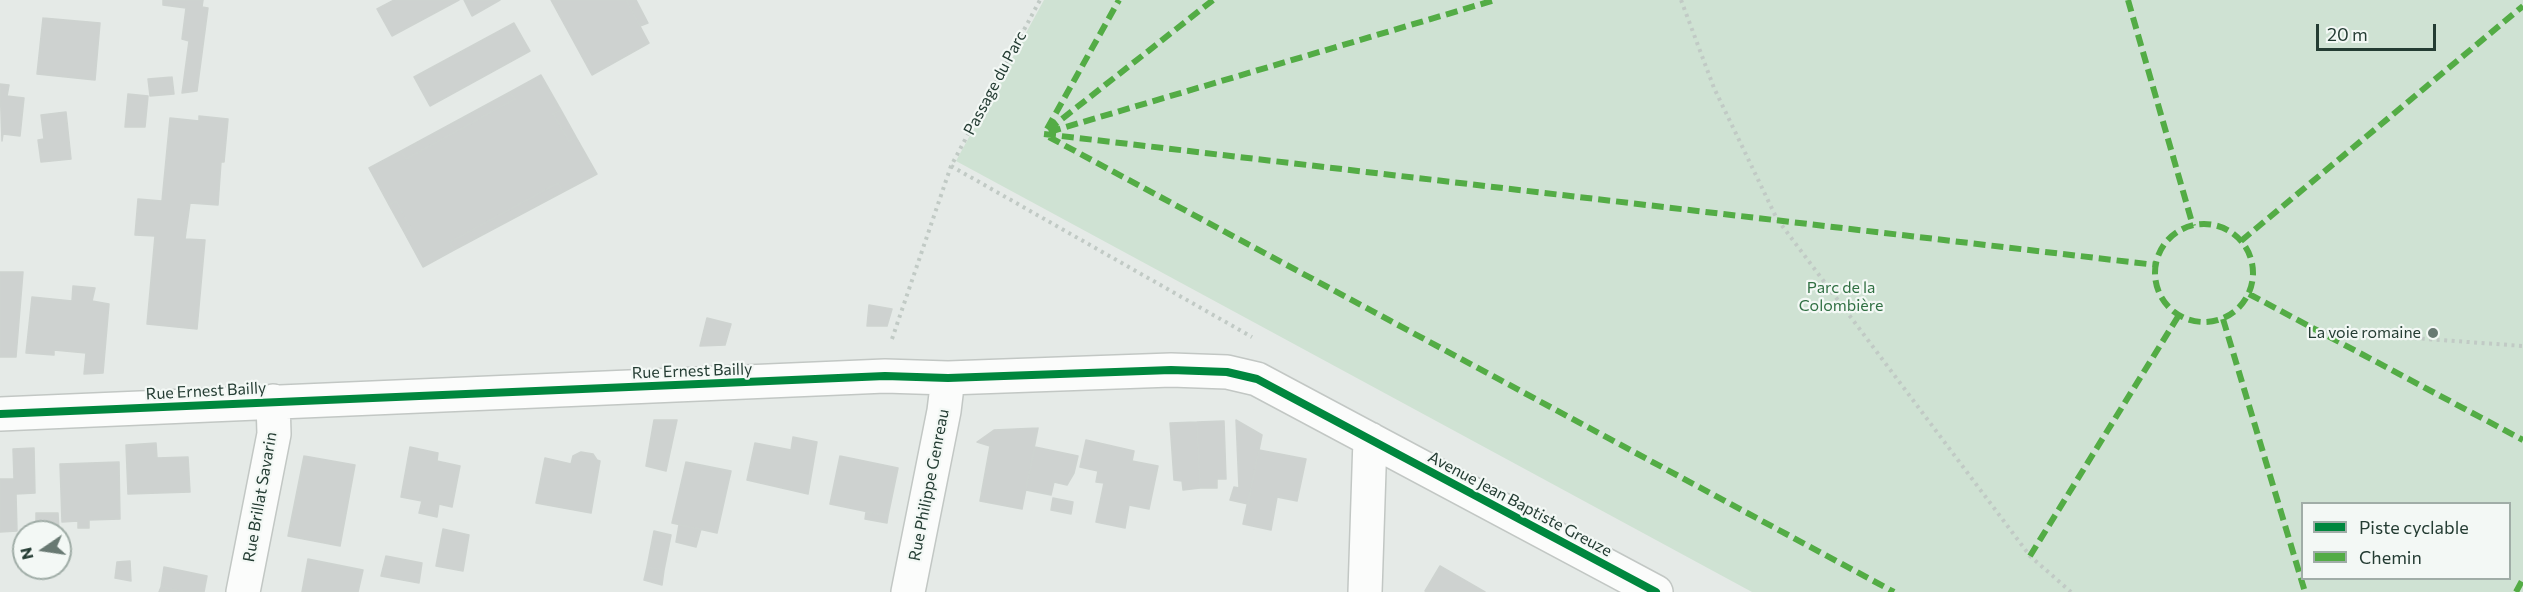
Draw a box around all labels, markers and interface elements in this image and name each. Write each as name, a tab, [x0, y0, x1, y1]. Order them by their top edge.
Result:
scale bar	[2319, 12, 2439, 50]
text: 20 m	[2327, 23, 2368, 45]
street label: Passage du Parc	[960, 28, 1030, 138]
park label: Parc de la Colombière	[1799, 278, 1883, 316]
place label: La voie romaine	[2308, 323, 2421, 343]
marker: La voie romaine	[2426, 326, 2440, 340]
street label: Rue Ernest Bailly	[631, 359, 753, 383]
street label: Rue Ernest Bailly	[145, 378, 267, 404]
street label: Rue Philippe Genreau	[905, 407, 953, 563]
street label: Rue Brillat Savarin	[239, 430, 281, 564]
street label: Avenue Jean Baptiste Greuze	[1425, 447, 1615, 561]
legend	[2301, 502, 2511, 580]
text: Piste cyclable	[2359, 516, 2469, 538]
north arrow	[12, 520, 72, 580]
text: N	[15, 546, 37, 562]
text: Chemin	[2359, 546, 2422, 568]

